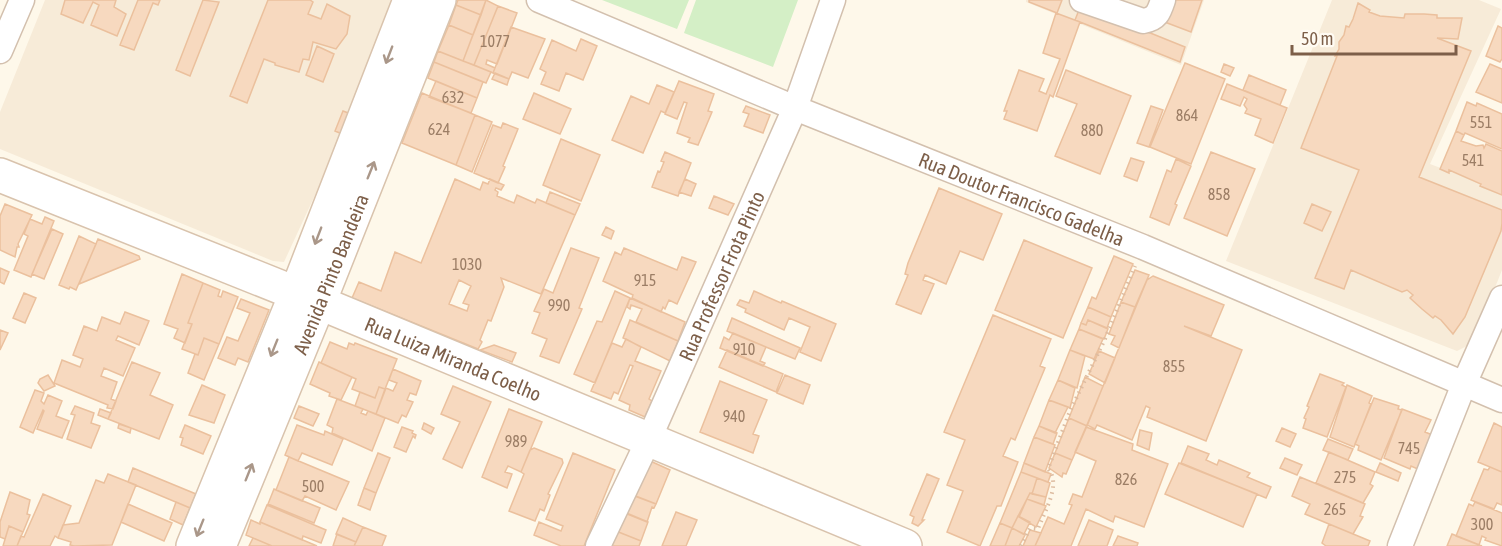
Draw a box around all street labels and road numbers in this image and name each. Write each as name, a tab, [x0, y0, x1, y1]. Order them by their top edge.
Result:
street label: Rua Doutor Francisco Gadelha	[916, 147, 1128, 250]
street label: Rua Professor Frota Pinto	[674, 187, 769, 364]
street label: Avenida Pinto Bandeira	[288, 190, 373, 357]
street label: Rua Luiza Miranda Coelho	[362, 311, 545, 405]

